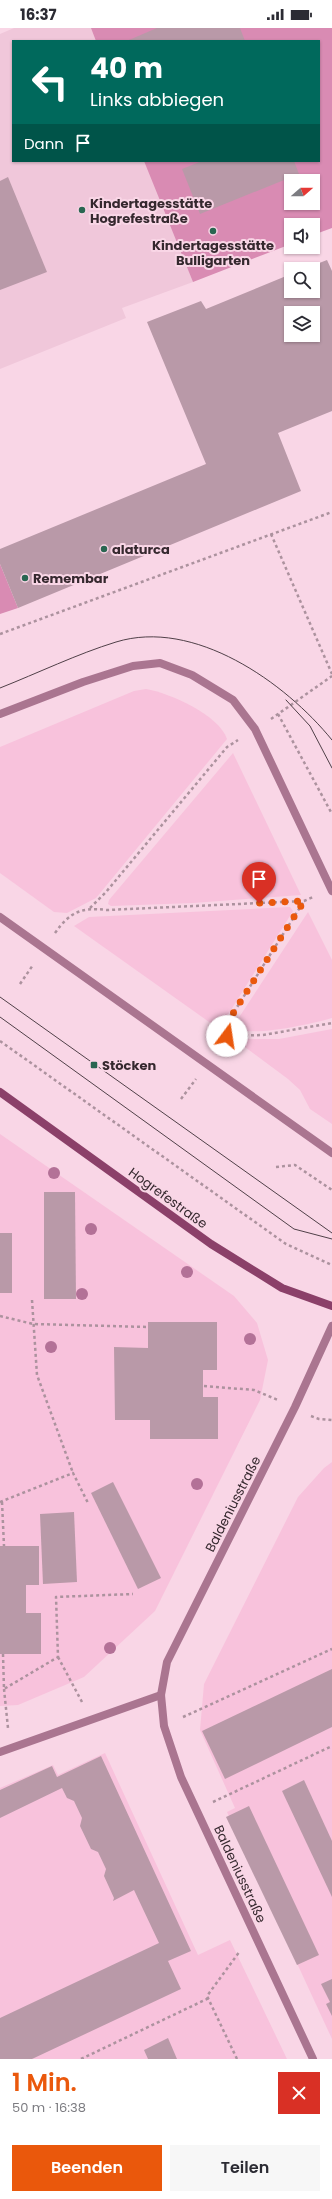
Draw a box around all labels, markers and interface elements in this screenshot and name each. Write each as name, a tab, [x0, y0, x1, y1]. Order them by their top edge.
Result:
text: 16:37	[20, 4, 57, 25]
text: 40 m	[90, 49, 163, 88]
icon: left	[24, 56, 76, 108]
text: Links abbiegen	[90, 87, 224, 112]
icon: arrive	[72, 132, 94, 154]
text: Dann	[24, 133, 64, 154]
north arrow	[284, 174, 320, 210]
map controls	[284, 174, 320, 342]
place label: Kindertagesstätte Hogrefestraße	[90, 194, 212, 228]
marker: Kindertagesstätte Hogrefestraße	[77, 205, 87, 215]
button: sound	[284, 218, 320, 254]
marker: Kindertagesstätte Bulligarten	[208, 226, 218, 236]
place label: Kindertagesstätte Bulligarten	[152, 236, 274, 270]
button: search	[284, 262, 320, 298]
button: layers	[284, 306, 320, 342]
place label: alaturca	[112, 540, 170, 559]
marker: alaturca	[99, 544, 109, 554]
place label: Remembar	[33, 569, 109, 588]
marker: Remembar	[20, 573, 30, 583]
pin	[242, 862, 276, 903]
icon: arrive	[248, 868, 270, 890]
position arrow	[206, 1015, 248, 1057]
place label: Stöcken	[102, 1056, 156, 1075]
marker: Stöcken	[89, 1060, 99, 1070]
street label: Hogrefestraße	[125, 1163, 211, 1233]
street label: Baldeniusstraße	[201, 1453, 265, 1555]
street label: Baldeniusstraße	[209, 1822, 271, 1926]
text: 1 Min.	[12, 2066, 77, 2099]
button: close	[278, 2072, 320, 2114]
text: 50 m · 16:38	[12, 2098, 86, 2117]
button: Beenden	[12, 2145, 162, 2191]
button: Teilen	[170, 2145, 320, 2191]

